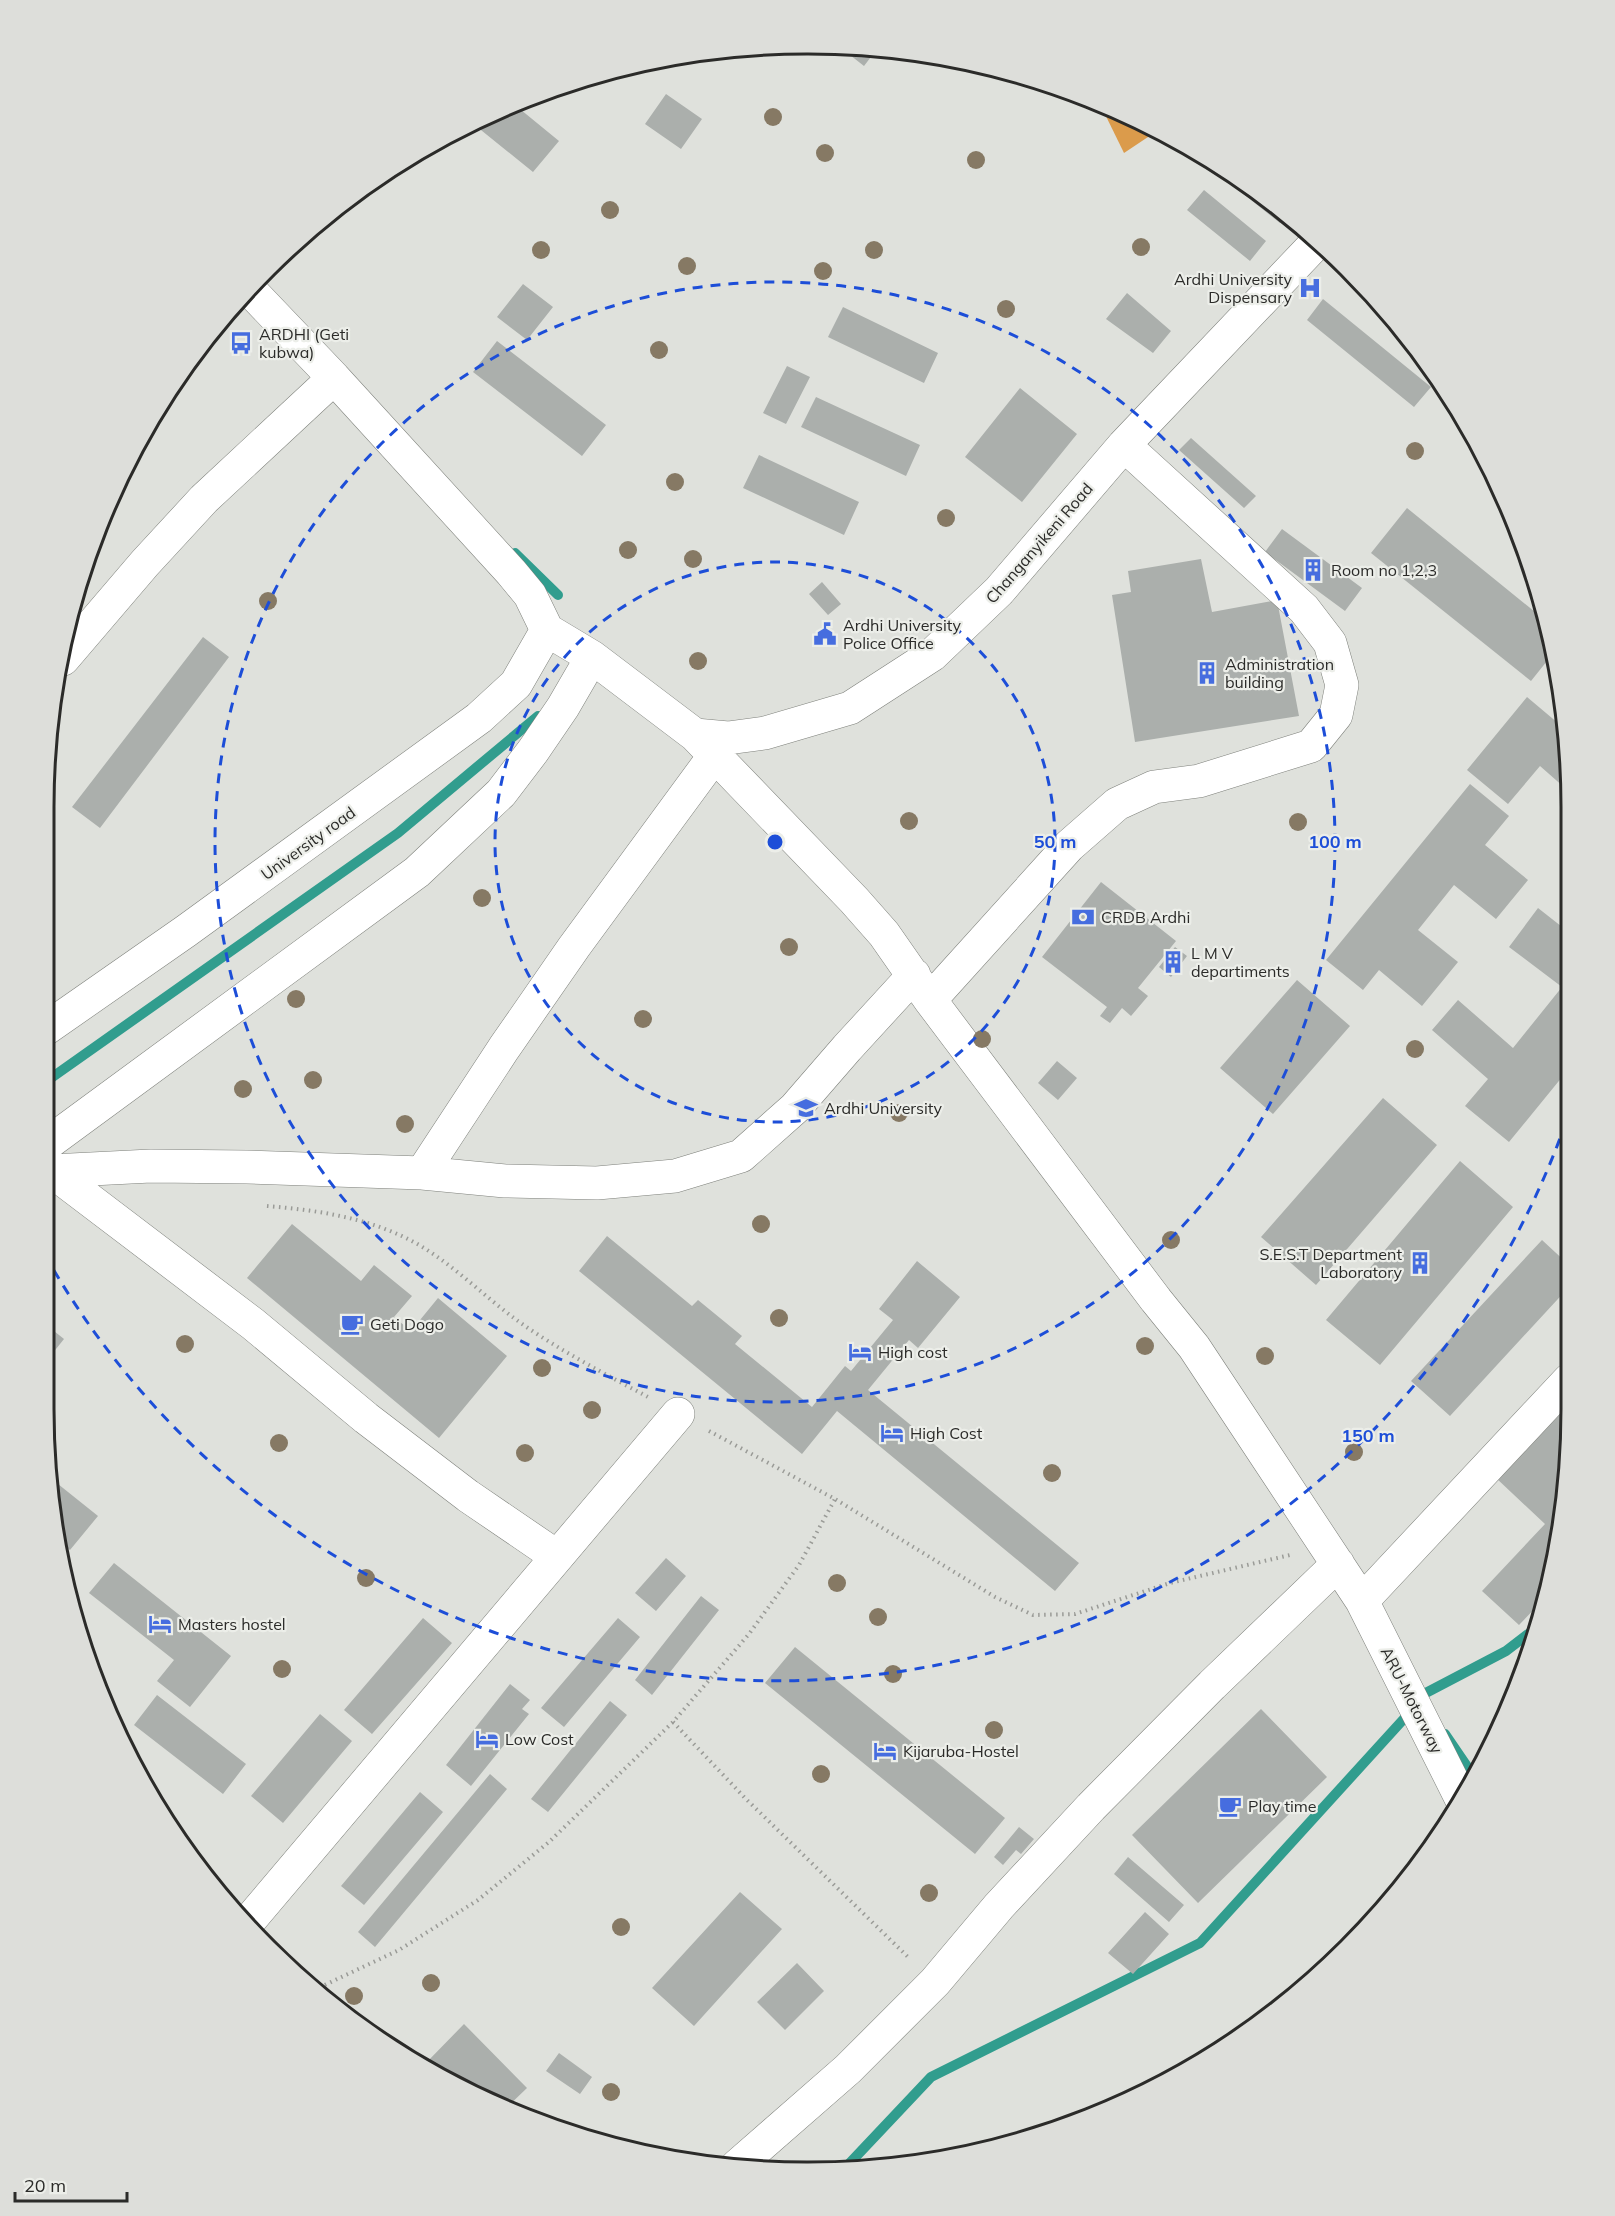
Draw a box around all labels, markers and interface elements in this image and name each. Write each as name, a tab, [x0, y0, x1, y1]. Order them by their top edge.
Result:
place label: Ardhi University Dispensary	[1174, 269, 1292, 307]
hospital icon: Ardhi University Dispensary	[1297, 275, 1323, 301]
place label: ARDHI (Geti kubwa)	[259, 324, 349, 362]
bus stop icon: ARDHI (Geti kubwa)	[228, 330, 254, 356]
street label: Changanyikeni Road	[981, 479, 1097, 607]
building icon: Room no 1,2,3	[1300, 557, 1326, 583]
place label: Room no 1,2,3	[1331, 560, 1437, 580]
place label: Ardhi University Police Office	[843, 615, 962, 653]
public building icon: Ardhi University Police Office	[812, 621, 838, 647]
place label: Administration building	[1225, 654, 1334, 692]
building icon: Administration building	[1194, 660, 1220, 686]
street label: University road	[257, 802, 359, 884]
text: 50 m	[1034, 830, 1076, 853]
text: 100 m	[1308, 830, 1362, 853]
centre of rings	[765, 832, 785, 852]
bank icon: CRDB Ardhi	[1070, 904, 1096, 930]
place label: CRDB Ardhi	[1101, 907, 1190, 927]
place label: L M V departiments	[1191, 943, 1290, 981]
building icon: L M V departiments	[1160, 949, 1186, 975]
school or university icon: Ardhi University	[793, 1095, 819, 1121]
place label: Ardhi University	[824, 1098, 943, 1118]
place label: S.E.S.T Department Laboratory	[1259, 1244, 1403, 1282]
building icon: S.E.S.T Department Laboratory	[1407, 1250, 1433, 1276]
cafe icon: Geti Dogo	[339, 1311, 365, 1337]
place label: Geti Dogo	[370, 1314, 444, 1334]
hotel icon: High cost	[847, 1339, 873, 1365]
place label: High cost	[878, 1342, 948, 1362]
hotel icon: High Cost	[879, 1420, 905, 1446]
place label: High Cost	[910, 1423, 983, 1443]
text: 150 m	[1341, 1424, 1395, 1447]
hotel icon: Masters hostel	[147, 1611, 173, 1637]
place label: Masters hostel	[178, 1614, 286, 1634]
street label: ARU-Motorway	[1377, 1643, 1448, 1757]
hotel icon: Low Cost	[474, 1726, 500, 1752]
place label: Low Cost	[505, 1729, 574, 1749]
hotel icon: Kijaruba-Hostel	[872, 1738, 898, 1764]
place label: Kijaruba-Hostel	[903, 1741, 1019, 1761]
cafe icon: Play time	[1217, 1793, 1243, 1819]
place label: Play time	[1248, 1796, 1317, 1816]
scale bar	[15, 2165, 128, 2203]
text: 20 m	[24, 2174, 66, 2197]

